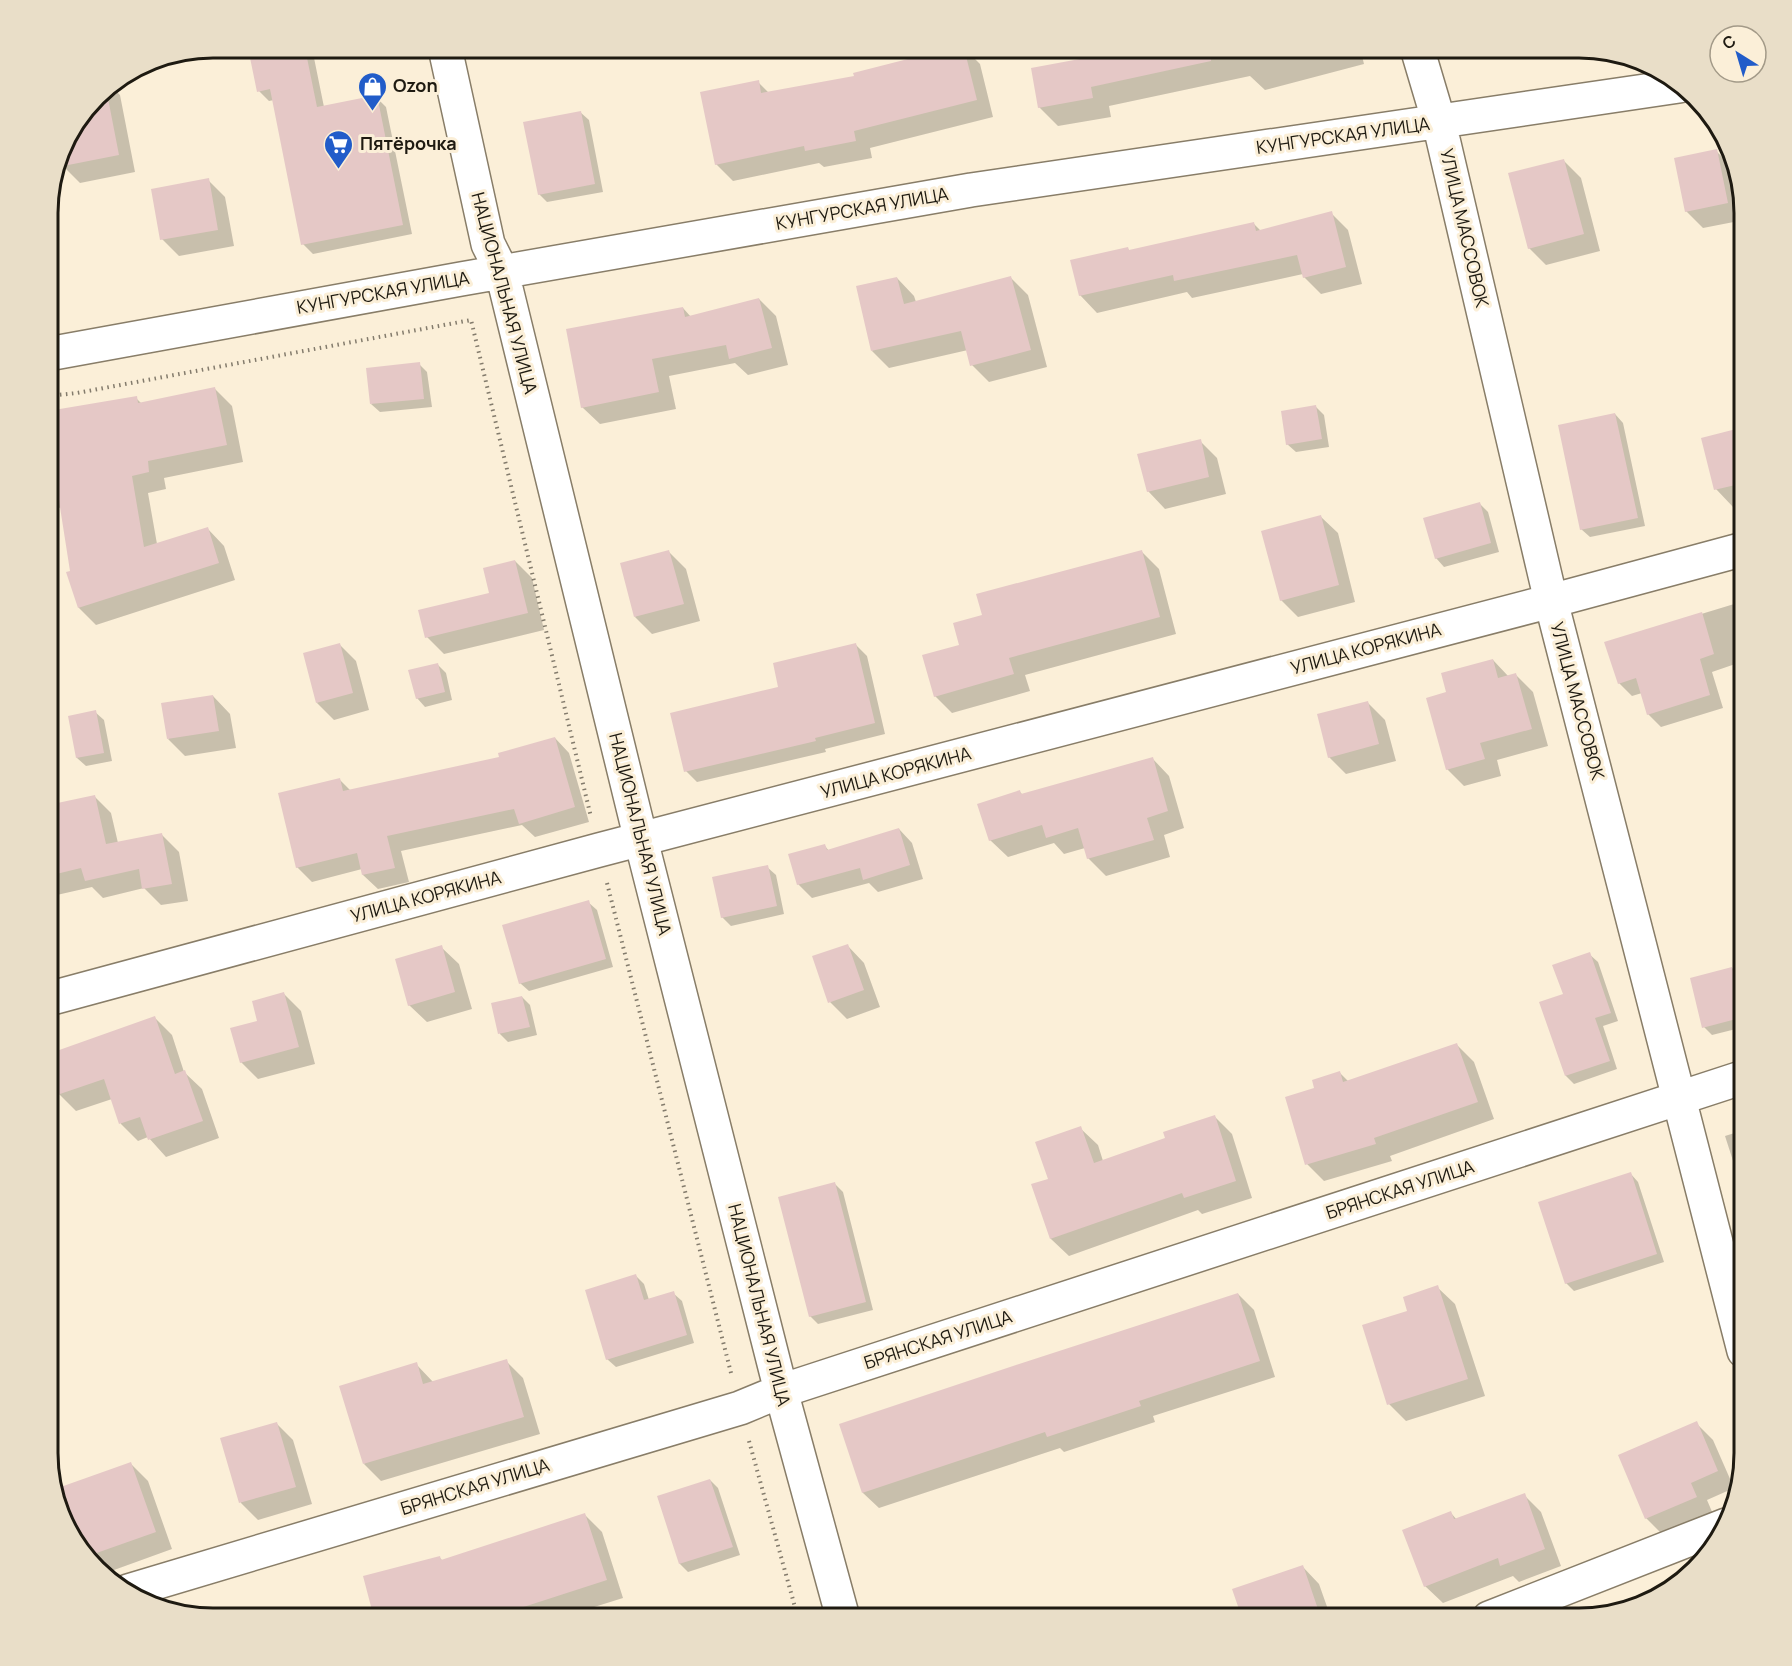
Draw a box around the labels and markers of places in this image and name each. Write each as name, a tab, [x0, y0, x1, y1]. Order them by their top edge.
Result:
shop icon: Ozon	[356, 70, 388, 112]
place label: Ozon	[393, 73, 438, 97]
supermarket icon: Пятёрочка	[323, 128, 355, 170]
place label: Пятёрочка	[360, 131, 457, 155]

